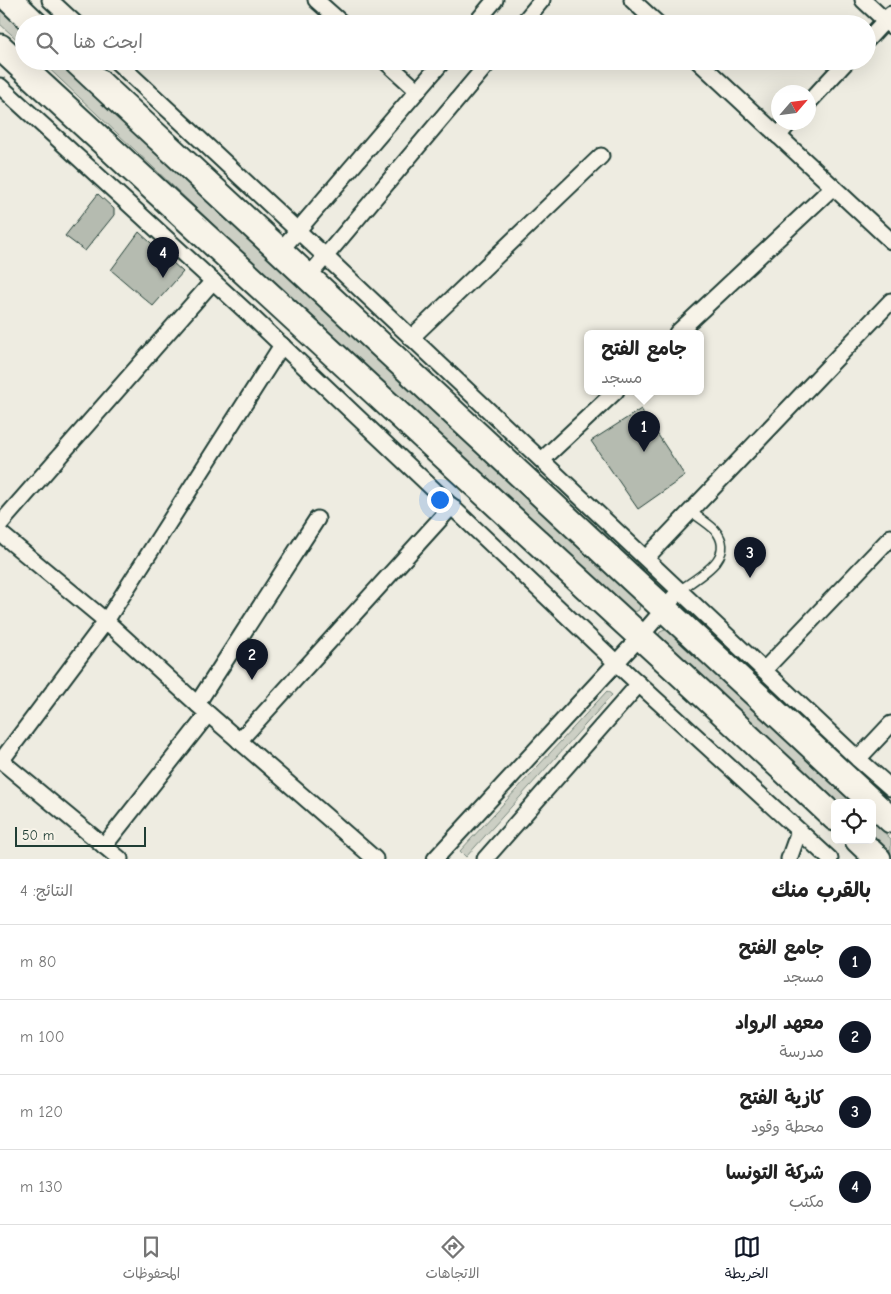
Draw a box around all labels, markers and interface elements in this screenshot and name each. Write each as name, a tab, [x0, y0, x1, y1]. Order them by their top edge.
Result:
search box	[15, 15, 876, 70]
icon: search	[33, 29, 61, 57]
text: ابحث هنا	[73, 31, 143, 53]
north arrow	[771, 85, 816, 130]
pin: 4	[147, 237, 179, 278]
popup	[584, 330, 704, 395]
text: جامع الفتح	[601, 338, 687, 360]
text: مسجد	[601, 369, 642, 387]
pin: 1	[628, 411, 660, 452]
your location	[427, 487, 453, 513]
pin: 3	[734, 537, 766, 578]
pin: 2	[236, 639, 268, 680]
map controls	[831, 799, 876, 844]
button: locate	[831, 799, 876, 844]
scale bar	[15, 824, 146, 847]
text: 50 m	[22, 827, 54, 844]
text: بالقرب منك	[771, 878, 871, 902]
text: النتائج: 4	[20, 882, 73, 900]
text: جامع الفتح	[739, 937, 824, 959]
text: 80 m	[20, 953, 57, 971]
text: 1	[852, 953, 858, 971]
text: مسجد	[783, 968, 824, 986]
text: معهد الرواد	[735, 1012, 824, 1034]
text: 100 m	[20, 1028, 64, 1046]
text: 2	[851, 1028, 859, 1046]
text: مدرسة	[779, 1043, 824, 1061]
text: كازية الفتح	[740, 1087, 824, 1109]
text: 120 m	[20, 1103, 63, 1121]
text: 3	[851, 1103, 859, 1121]
text: محطة وقود	[751, 1118, 824, 1136]
text: شركة التونسا	[726, 1162, 824, 1184]
text: 130 m	[20, 1178, 63, 1196]
text: 4	[851, 1178, 859, 1196]
text: مكتب	[789, 1193, 824, 1211]
tab: المحفوظات	[123, 1233, 180, 1286]
tab: الاتجاهات	[425, 1233, 480, 1286]
tab: الخريطة	[725, 1233, 768, 1286]

